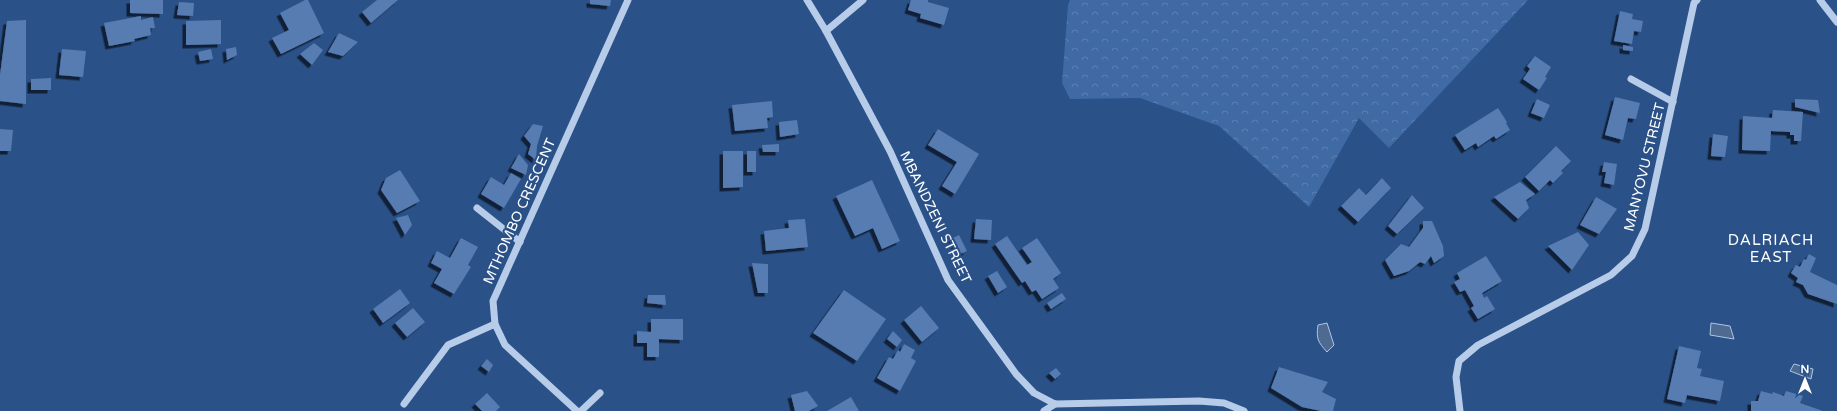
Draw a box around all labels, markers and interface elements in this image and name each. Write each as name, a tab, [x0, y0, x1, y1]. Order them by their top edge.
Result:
street label: MANYOVU STREET	[1620, 101, 1669, 233]
street label: MTHOMBO CRESCENT	[480, 135, 560, 287]
street label: MBANDZENI STREET	[896, 148, 975, 287]
district label: DALRIACH EAST	[1728, 231, 1814, 266]
north arrow	[1785, 359, 1825, 399]
text: N	[1801, 363, 1809, 376]

